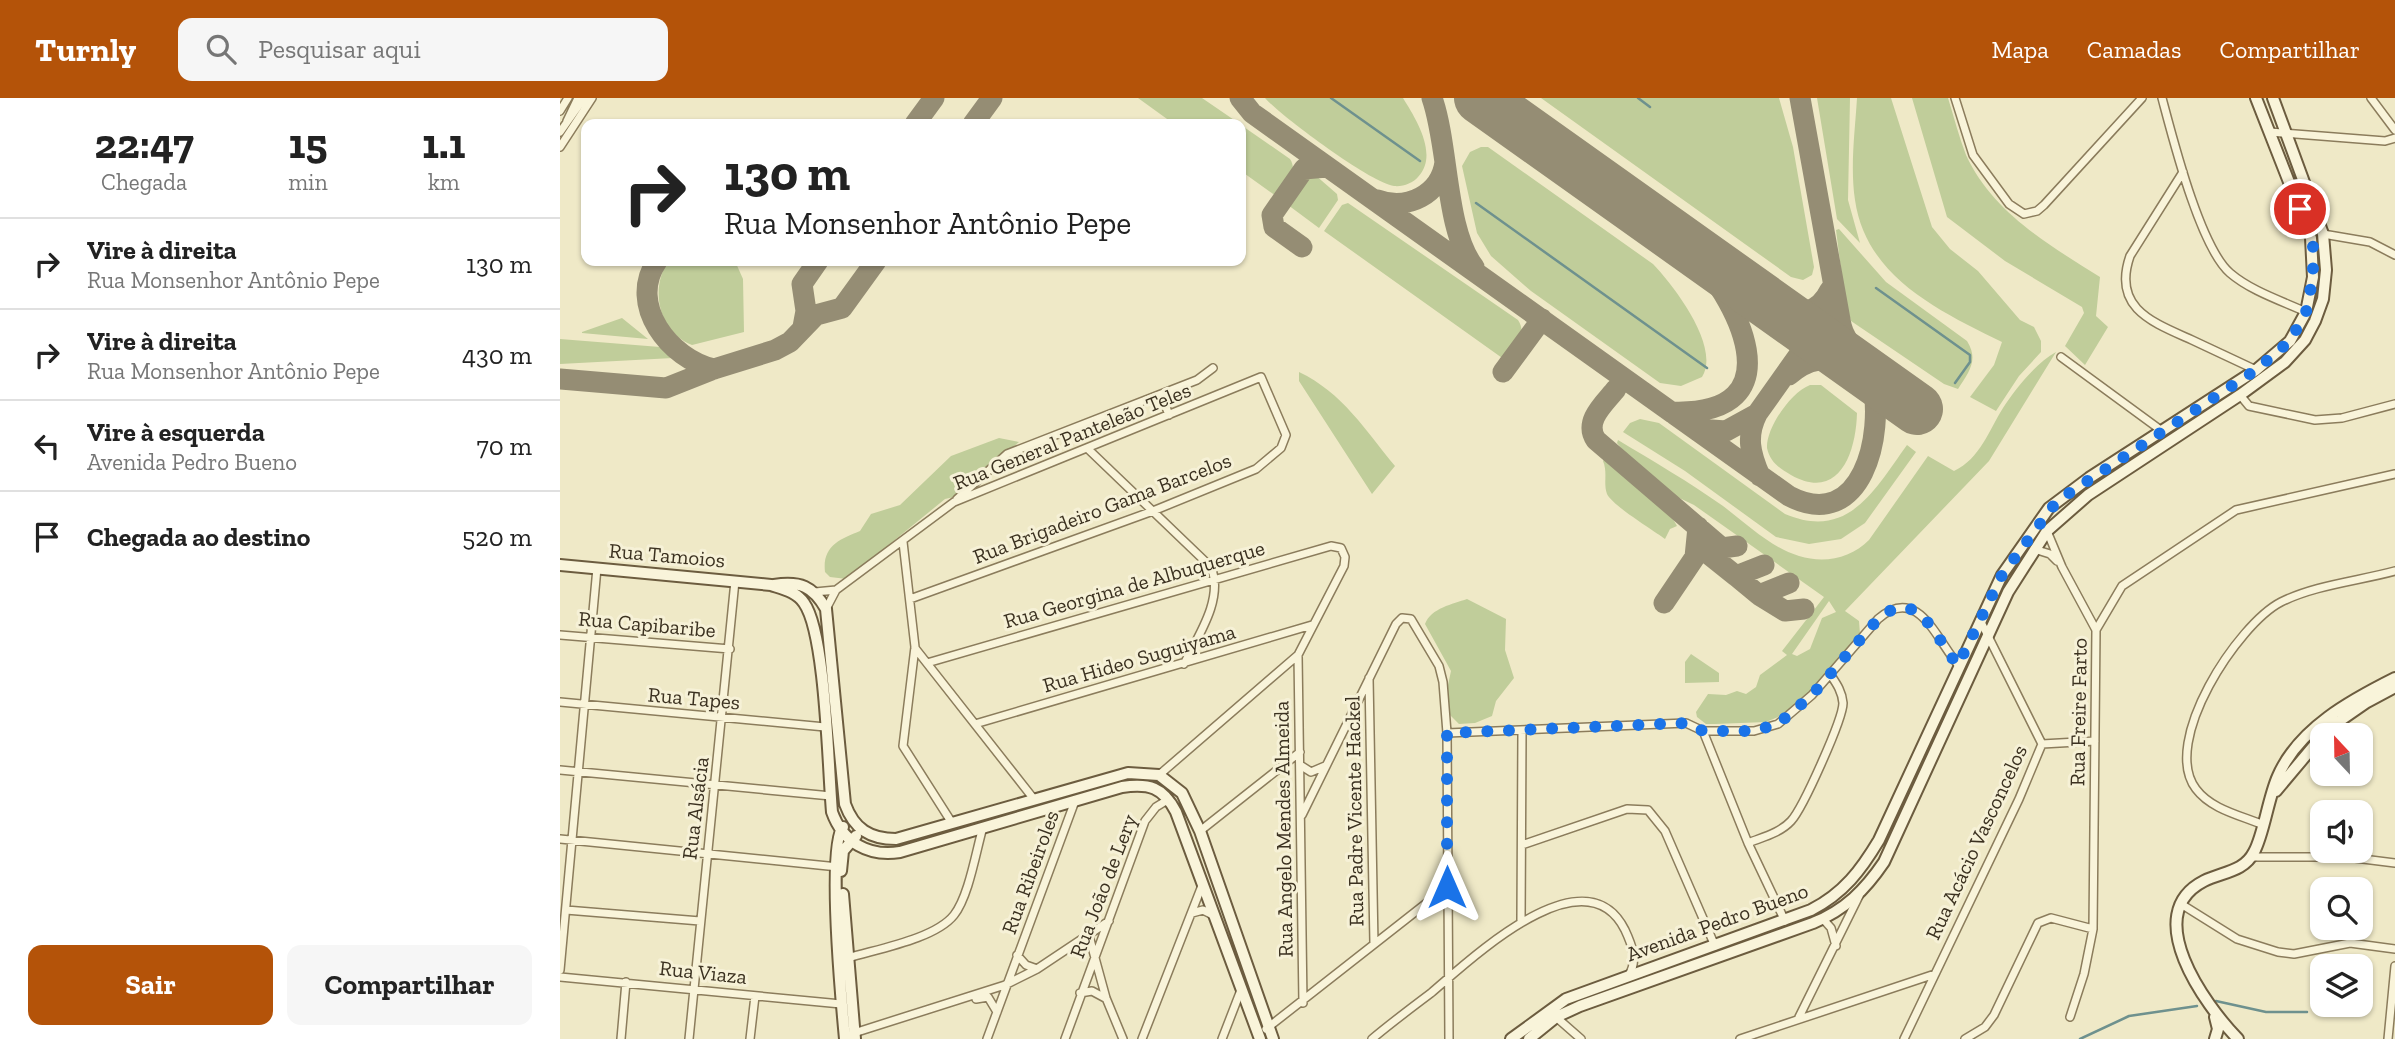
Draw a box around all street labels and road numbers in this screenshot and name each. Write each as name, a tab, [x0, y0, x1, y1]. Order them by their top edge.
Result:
street label: Rua General Panteleão Teles	[950, 377, 1194, 495]
street label: Rua Brigadeiro Gama Barcelos	[969, 447, 1235, 569]
street label: Rua Georgina de Albuquerque	[1001, 535, 1267, 633]
street label: Rua Tamoios	[608, 537, 726, 573]
street label: Rua Capibaribe	[577, 606, 717, 642]
street label: Rua Hideo Suguiyama	[1040, 619, 1238, 697]
street label: Rua Freire Farto	[2064, 638, 2092, 786]
street label: Rua Tapes	[647, 682, 741, 714]
street label: Rua Padre Vicente Hackel	[1339, 695, 1369, 927]
street label: Rua Angelo Mendes Almeida	[1268, 701, 1298, 957]
street label: Rua Acácio Vasconcelos	[1920, 741, 2032, 943]
street label: Rua Alsácia	[676, 755, 714, 861]
street label: Rua Ribeiroles	[996, 807, 1064, 937]
street label: Rua João de Lery	[1064, 810, 1142, 961]
street label: Avenida Pedro Bueno	[1623, 877, 1811, 967]
street label: Rua Viaza	[658, 955, 748, 989]

